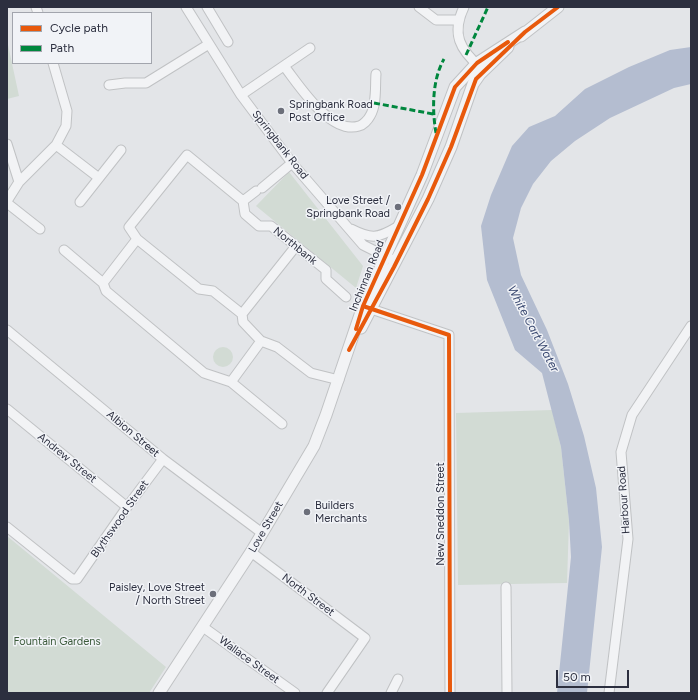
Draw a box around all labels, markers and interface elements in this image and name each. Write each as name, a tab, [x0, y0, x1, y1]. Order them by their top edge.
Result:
legend	[12, 12, 152, 64]
text: Cycle path	[50, 21, 108, 35]
text: Path	[50, 41, 74, 55]
place label: Springbank Road Post Office	[289, 98, 373, 124]
marker: Springbank Road Post Office	[276, 106, 286, 116]
street label: Springbank Road	[249, 108, 311, 182]
place label: Love Street / Springbank Road	[306, 194, 390, 220]
marker: Love Street / Springbank Road	[393, 202, 403, 212]
street label: Northbank	[270, 224, 320, 268]
street label: Inchinnan Road	[347, 238, 387, 314]
water label: White Cart Water	[504, 283, 562, 375]
street label: Albion Street	[104, 408, 162, 460]
street label: Andrew Street	[35, 430, 99, 486]
street label: New Sneddon Street	[434, 462, 448, 566]
street label: Harbour Road	[615, 465, 633, 535]
street label: Blythswood Street	[88, 478, 152, 560]
street label: Love Street	[246, 499, 286, 555]
place label: Builders Merchants	[315, 499, 367, 525]
marker: Builders Merchants	[302, 507, 312, 517]
street label: North Street	[279, 571, 337, 619]
place label: Paisley, Love Street / North Street	[109, 581, 205, 607]
marker: Paisley, Love Street / North Street	[208, 589, 218, 599]
street label: Wallace Street	[216, 634, 282, 686]
park label: Fountain Gardens	[13, 635, 101, 649]
scale bar	[558, 662, 631, 688]
text: 50 m	[563, 670, 591, 684]

